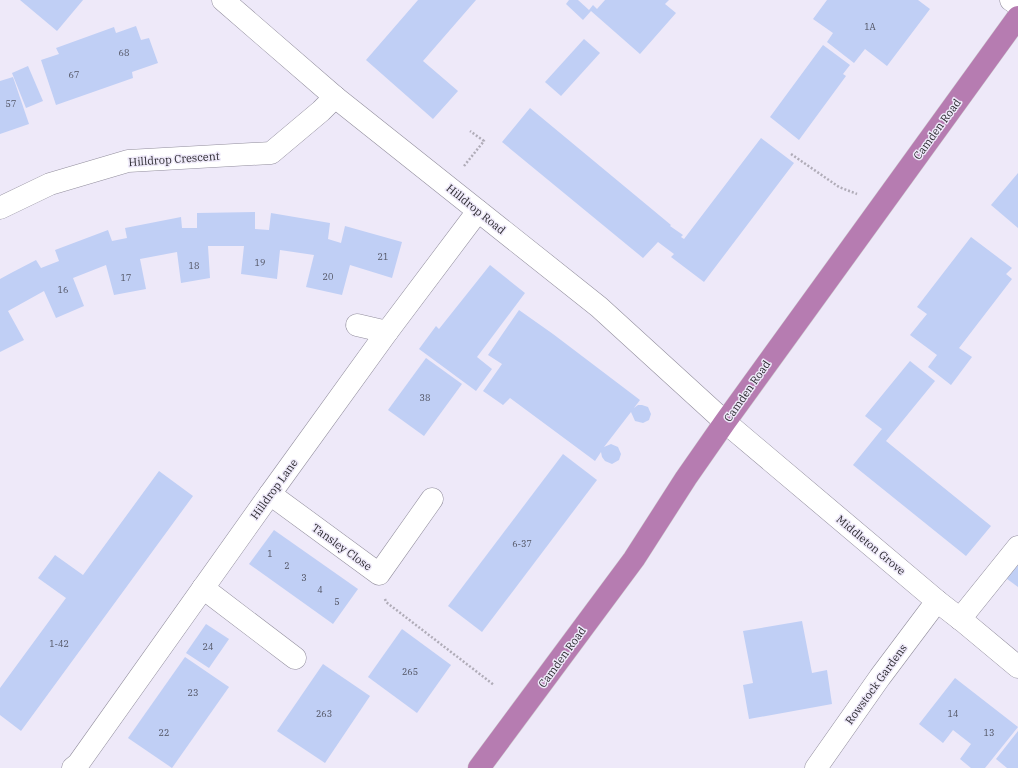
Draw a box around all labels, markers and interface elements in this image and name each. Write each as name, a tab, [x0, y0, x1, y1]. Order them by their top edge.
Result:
house number: 1A	[864, 21, 877, 32]
house number: 68	[119, 47, 129, 58]
house number: 67	[69, 69, 79, 80]
street label: Camden Road	[910, 96, 964, 162]
house number: 57	[6, 98, 16, 109]
street label: Hilldrop Crescent	[128, 149, 220, 169]
street label: Hilldrop Road	[444, 181, 509, 237]
house number: 21	[378, 251, 388, 262]
house number: 19	[255, 257, 265, 268]
house number: 18	[189, 260, 199, 271]
house number: 20	[323, 271, 333, 282]
house number: 17	[121, 272, 131, 283]
house number: 16	[58, 284, 68, 295]
street label: Camden Road	[721, 357, 774, 424]
house number: 38	[420, 392, 430, 403]
street label: Hilldrop Lane	[247, 456, 301, 522]
street label: Middleton Grove	[834, 512, 908, 578]
street label: Tansley Close	[309, 521, 375, 573]
house number: 6-37	[512, 538, 532, 549]
house number: 1	[267, 548, 273, 559]
house number: 2	[284, 560, 290, 571]
house number: 3	[301, 572, 307, 583]
house number: 4	[317, 584, 323, 595]
house number: 5	[334, 596, 340, 607]
street label: Camden Road	[535, 624, 589, 690]
house number: 1-42	[49, 638, 69, 649]
house number: 24	[203, 641, 213, 652]
street label: Rowstock Gardens	[842, 641, 910, 727]
house number: 265	[402, 666, 418, 677]
house number: 23	[188, 687, 198, 698]
house number: 263	[316, 708, 332, 719]
house number: 14	[948, 708, 958, 719]
house number: 22	[159, 727, 169, 738]
house number: 13	[984, 727, 994, 738]

